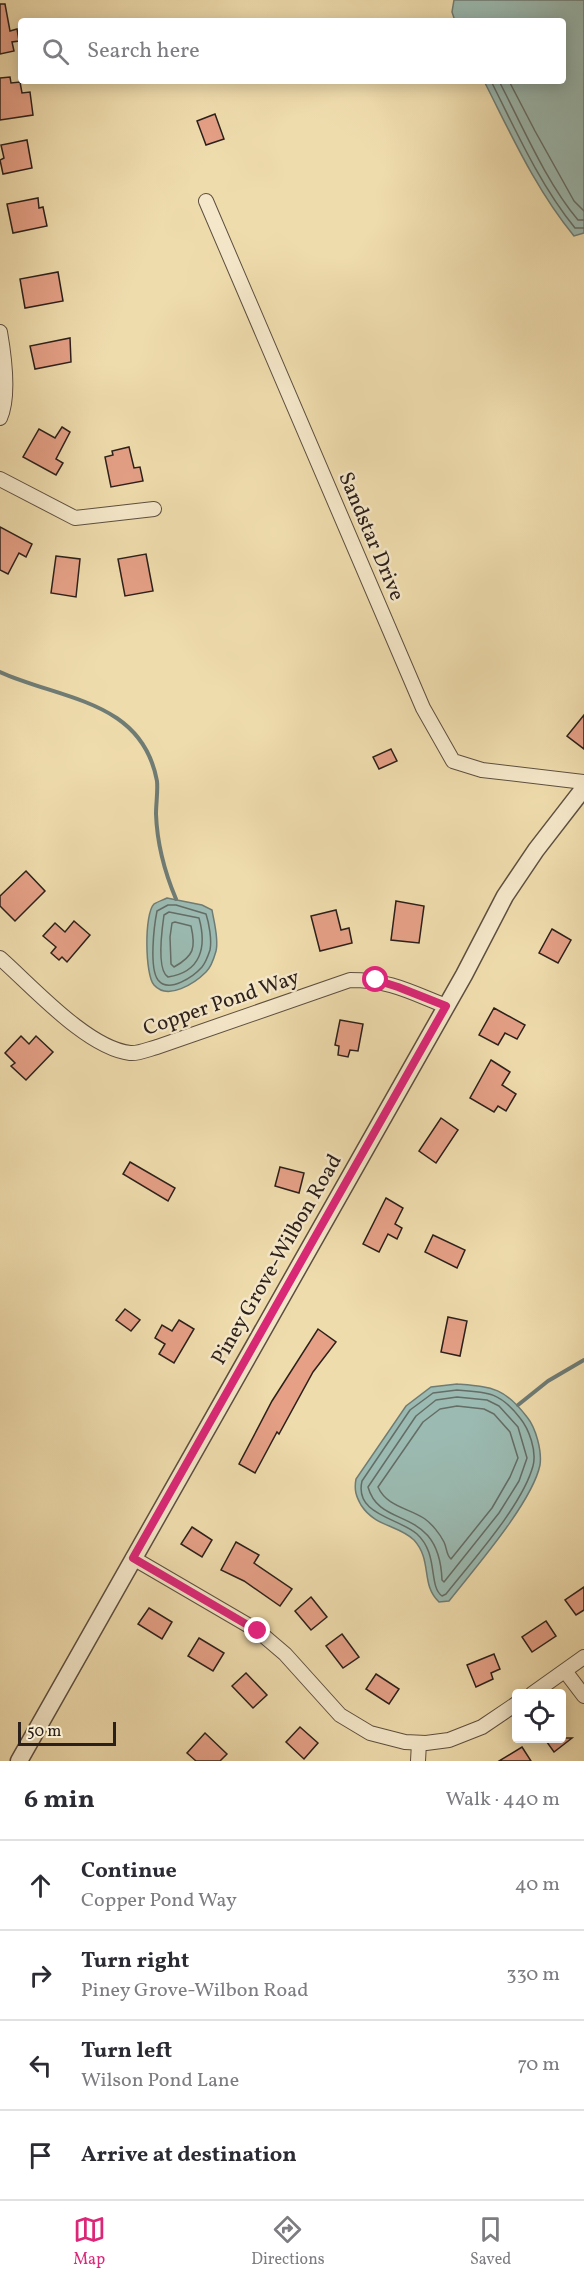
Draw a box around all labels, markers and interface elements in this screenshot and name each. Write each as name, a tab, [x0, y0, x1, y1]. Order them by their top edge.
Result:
search box	[18, 18, 566, 84]
icon: search	[39, 35, 72, 68]
text: Search here	[87, 36, 200, 67]
street label: Sandstar Drive	[330, 468, 411, 606]
street label: Copper Pond Way	[139, 963, 304, 1044]
route start	[362, 966, 388, 992]
street label: Piney Grove-Wilbon Road	[205, 1149, 350, 1370]
route end	[244, 1617, 270, 1643]
map controls	[512, 1689, 566, 1743]
button: locate	[512, 1689, 566, 1743]
scale bar	[18, 1719, 116, 1746]
text: 50 m	[27, 1721, 61, 1743]
text: 6 min	[24, 1782, 95, 1818]
text: Walk · 440 m	[445, 1786, 560, 1814]
text: Continue	[81, 1856, 177, 1887]
icon: ahead	[24, 1869, 57, 1902]
text: 40 m	[515, 1871, 560, 1899]
text: Copper Pond Way	[81, 1887, 237, 1915]
text: Turn right	[81, 1946, 189, 1977]
icon: right	[24, 1959, 57, 1992]
text: 330 m	[506, 1961, 560, 1989]
text: Piney Grove-Wilbon Road	[81, 1977, 308, 2005]
text: Turn left	[81, 2036, 172, 2067]
icon: left	[24, 2049, 57, 2082]
text: 70 m	[517, 2051, 560, 2079]
text: Wilson Pond Lane	[81, 2067, 239, 2095]
icon: arrive	[24, 2139, 57, 2172]
text: Arrive at destination	[81, 2140, 297, 2171]
tab: Map	[73, 2213, 106, 2271]
tab: Directions	[251, 2213, 325, 2271]
tab: Saved	[470, 2213, 511, 2271]

